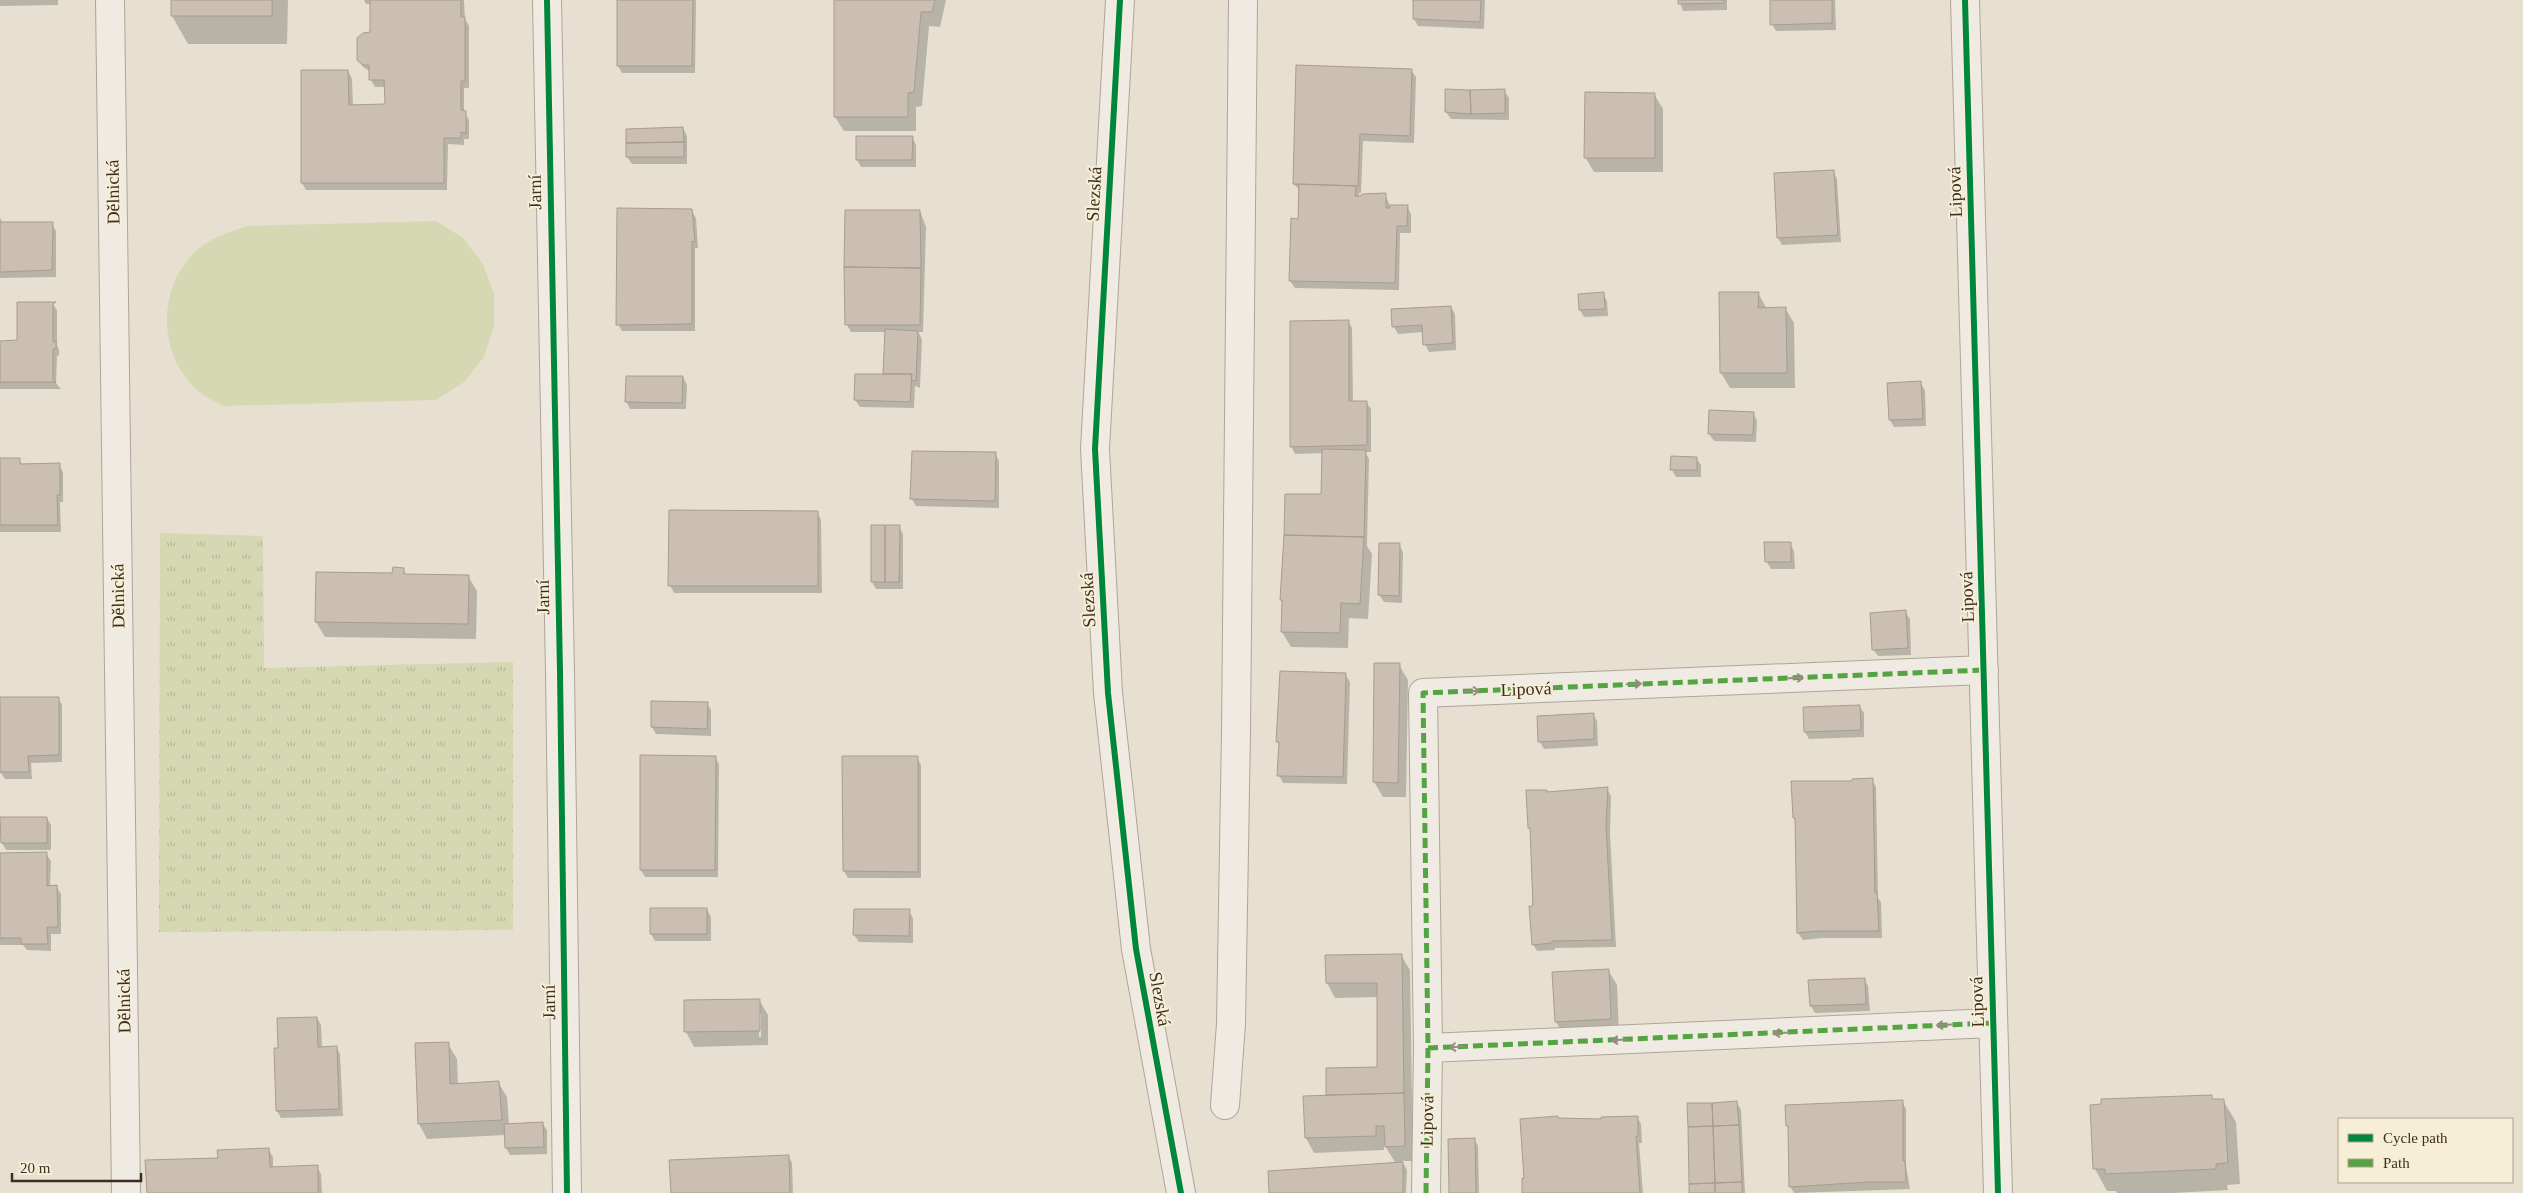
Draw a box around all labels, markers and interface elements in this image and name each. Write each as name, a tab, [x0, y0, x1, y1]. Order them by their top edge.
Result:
street label: Dělnická	[102, 159, 124, 225]
street label: Slezská	[1083, 166, 1105, 222]
street label: Lipová	[1944, 166, 1966, 218]
street label: Jarní	[525, 174, 545, 210]
street label: Dělnická	[107, 563, 129, 629]
street label: Lipová	[1956, 571, 1978, 623]
street label: Slezská	[1077, 572, 1099, 628]
street label: Jarní	[533, 579, 553, 615]
one-way arrow	[1788, 673, 1804, 682]
street label: Lipová	[1500, 678, 1552, 700]
one-way arrow	[1626, 679, 1642, 689]
one-way arrow	[1464, 686, 1480, 695]
street label: Dělnická	[113, 968, 135, 1034]
street label: Slezská	[1145, 970, 1175, 1028]
street label: Lipová	[1966, 976, 1988, 1028]
street label: Jarní	[539, 984, 559, 1020]
one-way arrow	[1936, 1021, 1952, 1030]
one-way arrow	[1774, 1028, 1790, 1037]
one-way arrow	[1611, 1035, 1627, 1044]
one-way arrow	[1449, 1042, 1465, 1051]
street label: Lipová	[1417, 1095, 1437, 1147]
legend	[2338, 1118, 2513, 1183]
text: Cycle path	[2383, 1130, 2448, 1146]
scale bar	[12, 1150, 141, 1182]
text: Path	[2383, 1155, 2410, 1171]
text: 20 m	[20, 1160, 51, 1176]

